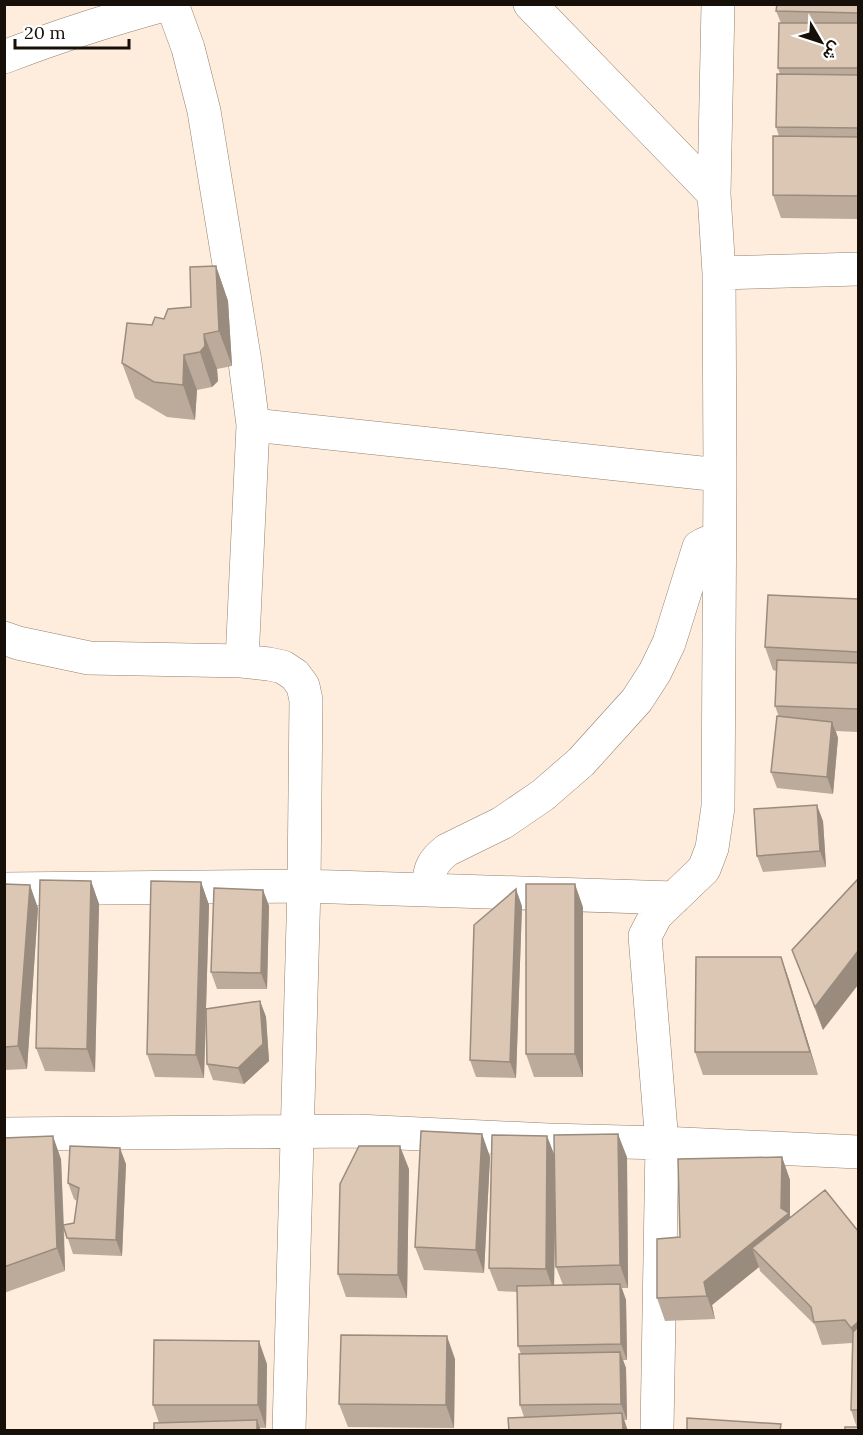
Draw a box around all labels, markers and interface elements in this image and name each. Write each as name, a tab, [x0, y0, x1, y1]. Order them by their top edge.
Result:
scale bar	[15, 12, 129, 50]
north arrow	[791, 12, 851, 72]
text: 20 m	[24, 21, 66, 44]
text: ش	[819, 38, 846, 65]

